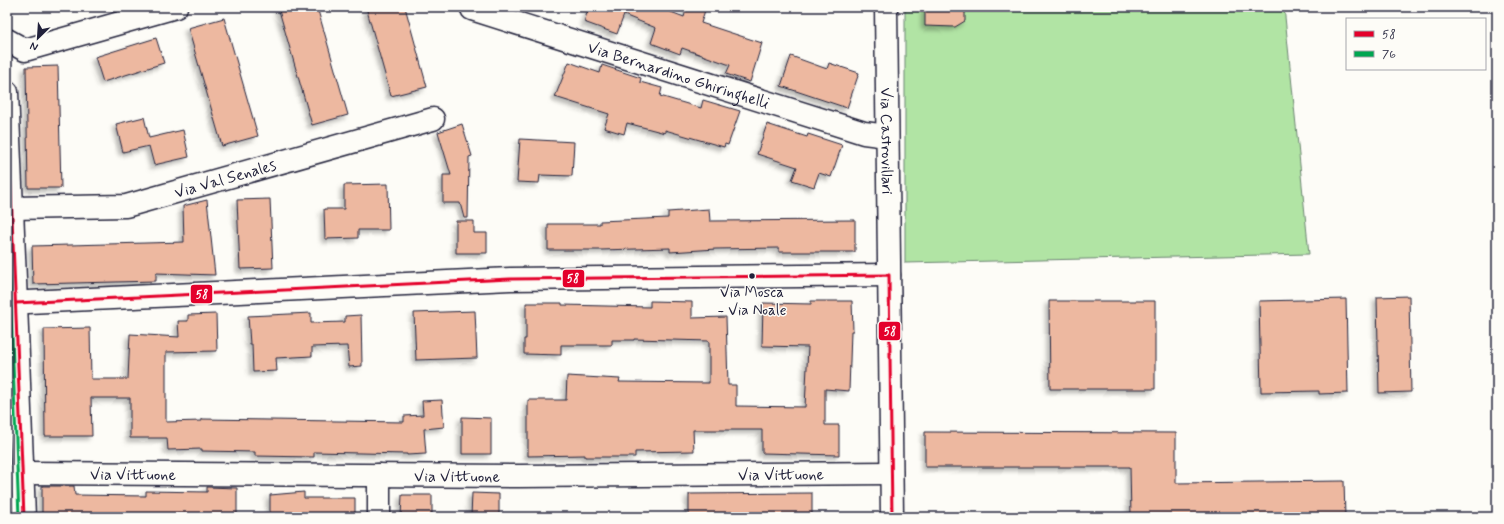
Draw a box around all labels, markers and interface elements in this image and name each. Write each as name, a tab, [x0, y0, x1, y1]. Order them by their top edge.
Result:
north arrow	[18, 18, 58, 58]
legend	[1346, 18, 1486, 70]
text: 58	[1382, 27, 1396, 43]
street label: Via Bernardino Ghiringhelli	[585, 37, 772, 114]
text: N	[28, 38, 40, 54]
text: 76	[1382, 47, 1396, 63]
street label: Via Castrovillari	[875, 87, 897, 195]
street label: Via Val Senales	[172, 155, 279, 204]
line badge: 58	[562, 269, 585, 288]
marker: Via Mosca - Via Noale	[747, 271, 757, 281]
text: 58	[567, 272, 579, 286]
place label: Via Mosca - Via Noale	[717, 283, 787, 321]
line badge: 58	[190, 284, 213, 304]
text: 58	[196, 288, 208, 302]
line badge: 58	[878, 321, 901, 341]
text: 58	[884, 325, 896, 339]
street label: Via Vittuone	[90, 464, 177, 486]
street label: Via Vittuone	[738, 465, 825, 486]
street label: Via Vittuone	[414, 466, 501, 488]

